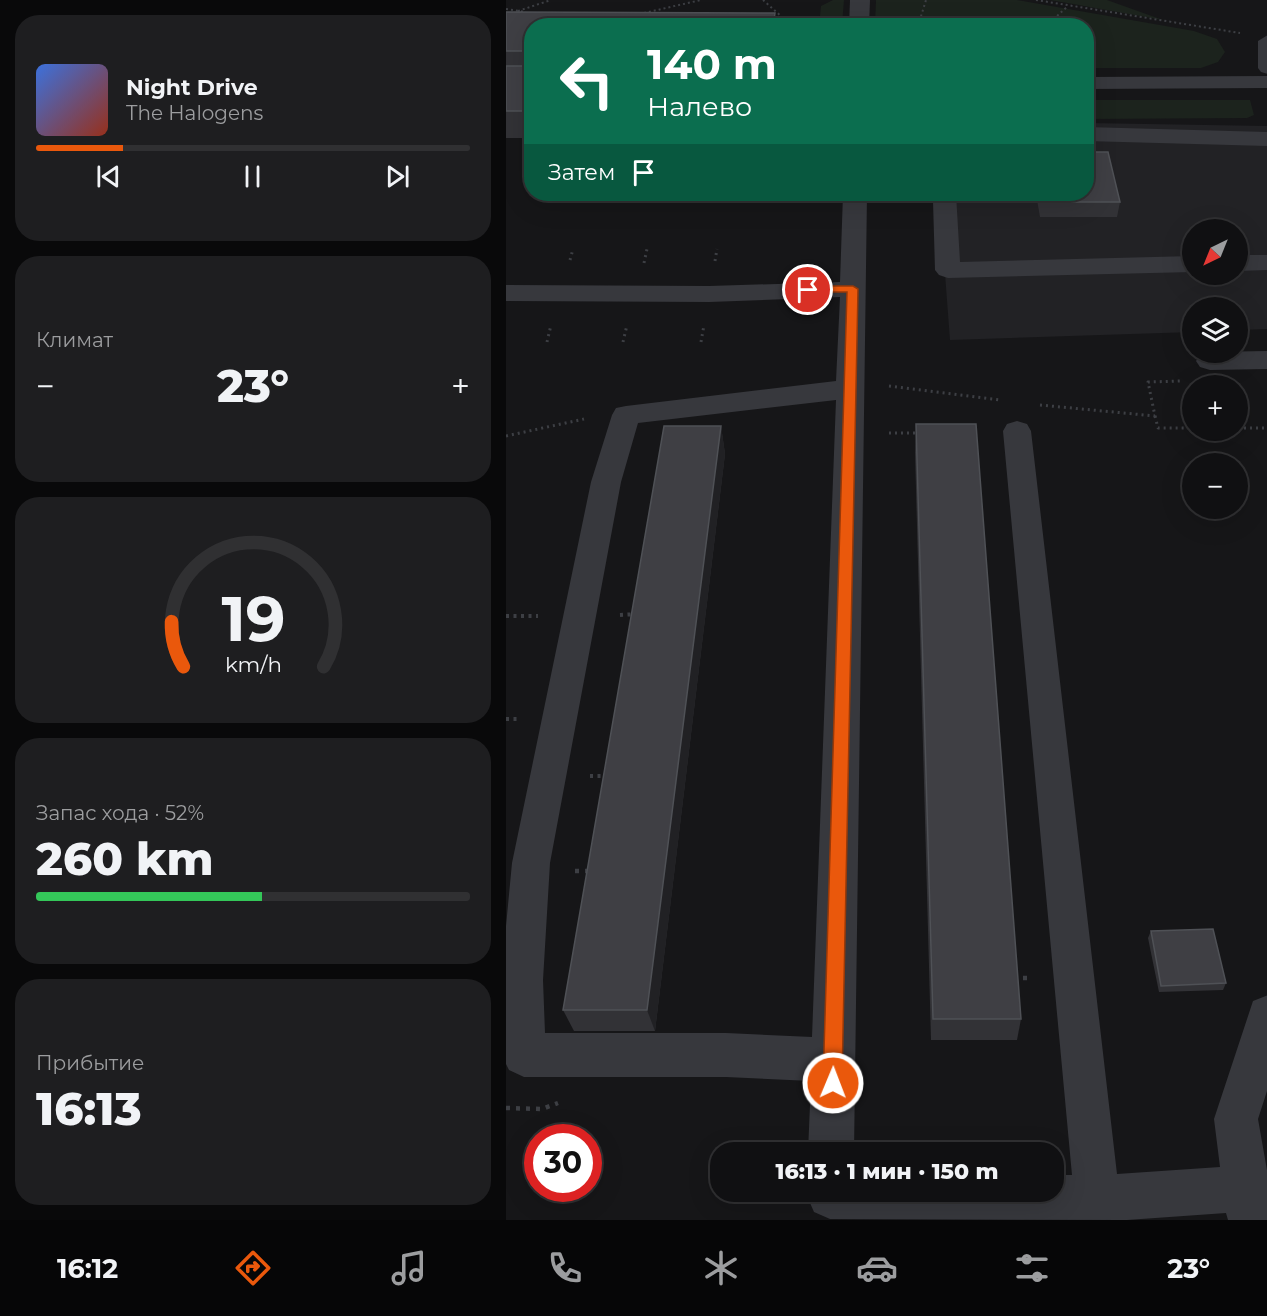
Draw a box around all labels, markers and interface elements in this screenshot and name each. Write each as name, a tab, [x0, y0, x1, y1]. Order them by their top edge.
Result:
text: 140 m	[647, 38, 777, 90]
icon: left	[548, 42, 626, 120]
text: Night Drive	[126, 74, 258, 101]
text: Налево	[647, 90, 752, 123]
text: The Halogens	[126, 101, 263, 125]
icon: arrive	[627, 156, 660, 189]
text: Затем	[548, 159, 615, 186]
icon: previous	[92, 160, 125, 193]
icon: pause	[236, 160, 269, 193]
icon: next	[381, 160, 414, 193]
north arrow	[1182, 219, 1248, 285]
map controls	[1182, 219, 1248, 519]
pin	[782, 264, 833, 315]
icon: arrive	[791, 273, 824, 306]
button: layers	[1182, 297, 1248, 363]
text: Климат	[36, 328, 113, 352]
text: 23°	[217, 358, 289, 413]
text: −	[36, 366, 55, 406]
text: +	[451, 366, 470, 406]
button: +	[1182, 375, 1248, 441]
button: −	[1182, 453, 1248, 519]
text: 19	[221, 581, 285, 657]
text: km/h	[224, 651, 282, 677]
text: Запас хода · 52%	[36, 801, 204, 825]
text: 260 km	[36, 831, 214, 886]
text: Прибытие	[36, 1051, 144, 1075]
position arrow	[801, 1051, 865, 1115]
text: 16:13	[36, 1081, 142, 1136]
speed limit sign: 30	[524, 1124, 602, 1202]
text: 16:13 · 1 мин · 150 m	[776, 1158, 998, 1185]
icon: directions	[232, 1247, 274, 1289]
icon: music	[388, 1247, 430, 1289]
icon: phone	[544, 1247, 586, 1289]
icon: climate	[700, 1247, 742, 1289]
icon: car	[856, 1247, 898, 1289]
icon: filters	[1011, 1247, 1053, 1289]
text: 16:12	[57, 1252, 118, 1285]
text: 23°	[1167, 1252, 1210, 1285]

